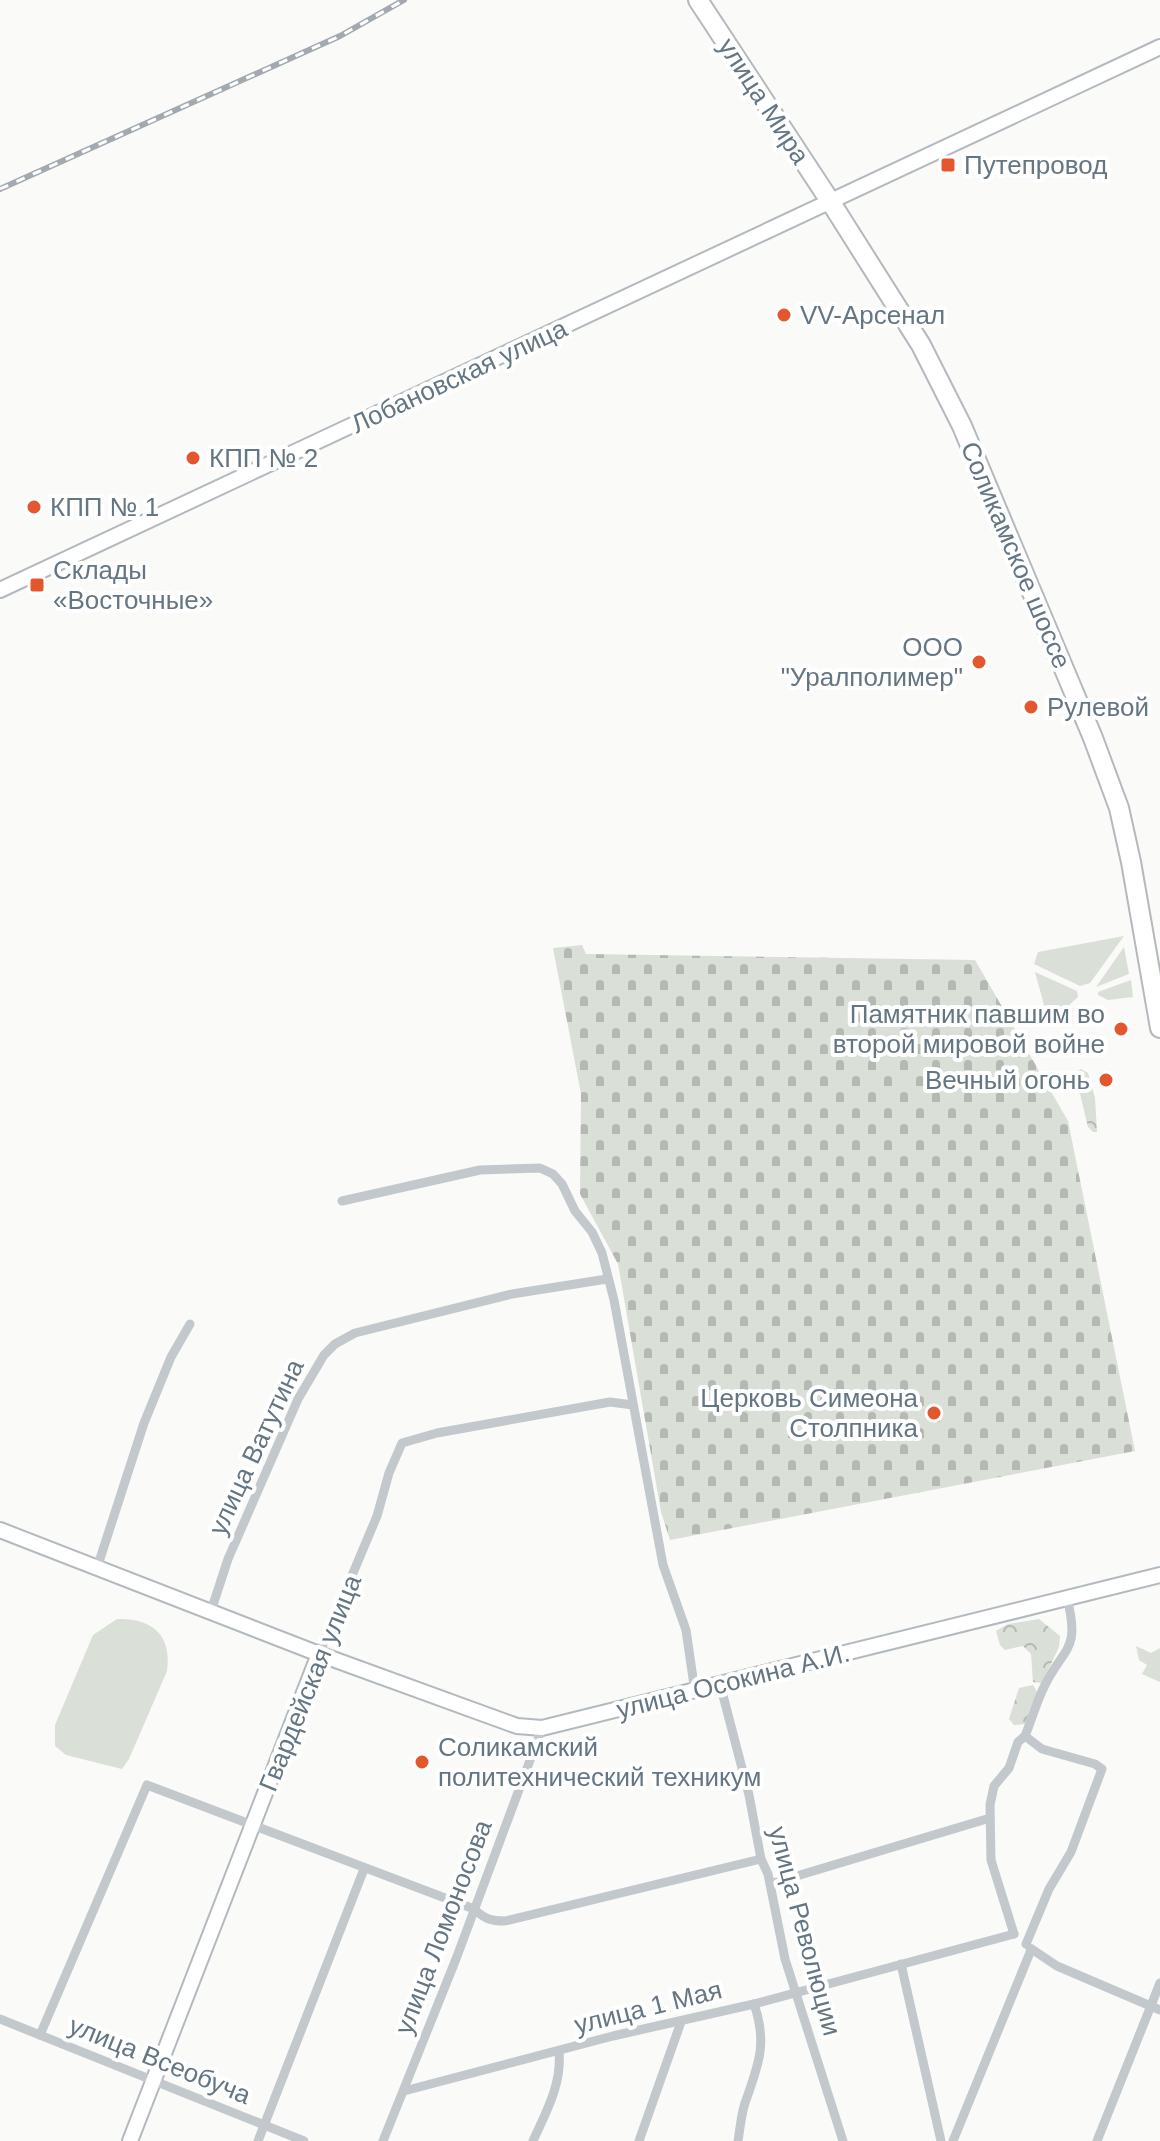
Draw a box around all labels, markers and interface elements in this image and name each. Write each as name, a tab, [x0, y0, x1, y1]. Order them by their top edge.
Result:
street label: улица Мира	[712, 33, 816, 170]
place label: Путепровод	[964, 150, 1107, 180]
marker: Путепровод	[939, 156, 957, 174]
place label: VV-Арсенал	[800, 300, 945, 330]
marker: VV-Арсенал	[775, 306, 793, 324]
street label: Лобановская улица	[346, 313, 572, 439]
street label: Соликамское шоссе	[955, 437, 1077, 673]
place label: КПП № 2	[209, 443, 318, 473]
marker: КПП № 2	[184, 449, 202, 467]
place label: КПП № 1	[50, 492, 159, 522]
marker: КПП № 1	[25, 498, 43, 516]
place label: Склады «Восточные»	[53, 555, 213, 615]
marker: Склады «Восточные»	[28, 576, 46, 594]
place label: OOO "Уралполимер"	[781, 632, 963, 692]
marker: OOO "Уралполимер"	[970, 653, 988, 671]
place label: Рулевой	[1047, 692, 1149, 722]
marker: Рулевой	[1022, 698, 1040, 716]
place label: Памятник павшим во второй мировой войне	[833, 999, 1105, 1059]
marker: Памятник павшим во второй мировой войне	[1112, 1020, 1130, 1038]
place label: Вечный огонь	[925, 1065, 1090, 1095]
marker: Вечный огонь	[1097, 1071, 1115, 1089]
street label: улица Ватутина	[202, 1354, 310, 1540]
place label: Церковь Симеона Столпника	[700, 1383, 919, 1443]
marker: Церковь Симеона Столпника	[925, 1404, 943, 1422]
street label: Гвардейская улица	[253, 1570, 367, 1796]
street label: улица Осокина А.И.	[613, 1638, 853, 1724]
place label: Соликамский политехнический техникум	[438, 1732, 761, 1792]
marker: Соликамский политехнический техникум	[413, 1753, 431, 1771]
street label: улица Ломоносова	[388, 1815, 498, 2038]
street label: улица Революции	[763, 1823, 847, 2039]
street label: улица 1 Мая	[571, 1974, 725, 2040]
street label: улица Всеобуча	[65, 2010, 256, 2110]

